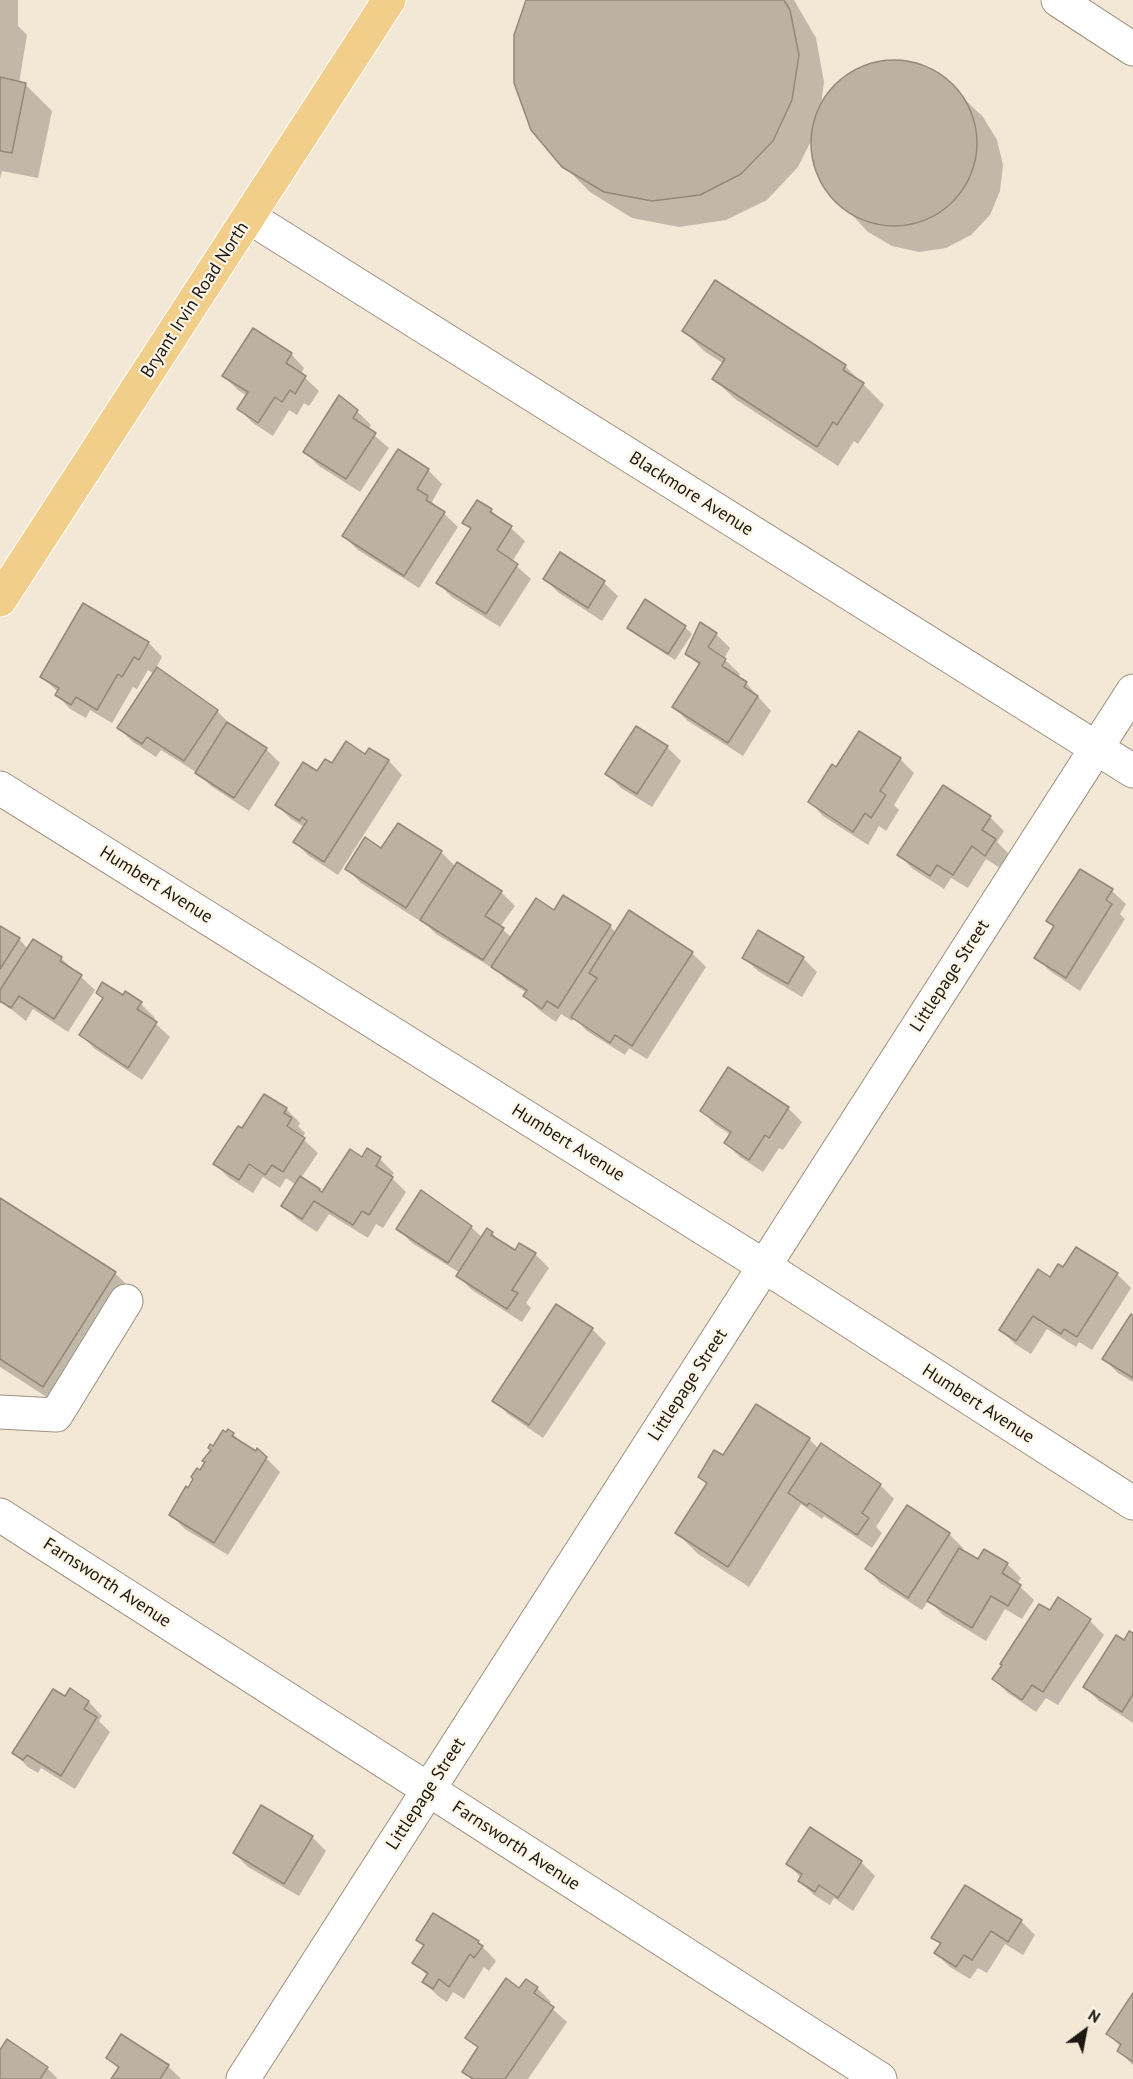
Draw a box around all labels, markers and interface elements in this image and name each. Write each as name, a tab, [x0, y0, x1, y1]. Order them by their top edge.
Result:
street label: Bryant Irvin Road North	[137, 218, 253, 382]
street label: Blackmore Avenue	[625, 447, 757, 541]
street label: Humbert Avenue	[96, 842, 216, 928]
street label: Littlepage Street	[906, 916, 994, 1036]
street label: Humbert Avenue	[508, 1100, 628, 1186]
street label: Littlepage Street	[644, 1325, 732, 1445]
street label: Humbert Avenue	[918, 1360, 1038, 1448]
street label: Farnsworth Avenue	[39, 1534, 175, 1632]
street label: Littlepage Street	[382, 1734, 470, 1854]
street label: Farnsworth Avenue	[448, 1797, 584, 1895]
north arrow	[1055, 2001, 1115, 2061]
text: N	[1085, 2004, 1104, 2027]

